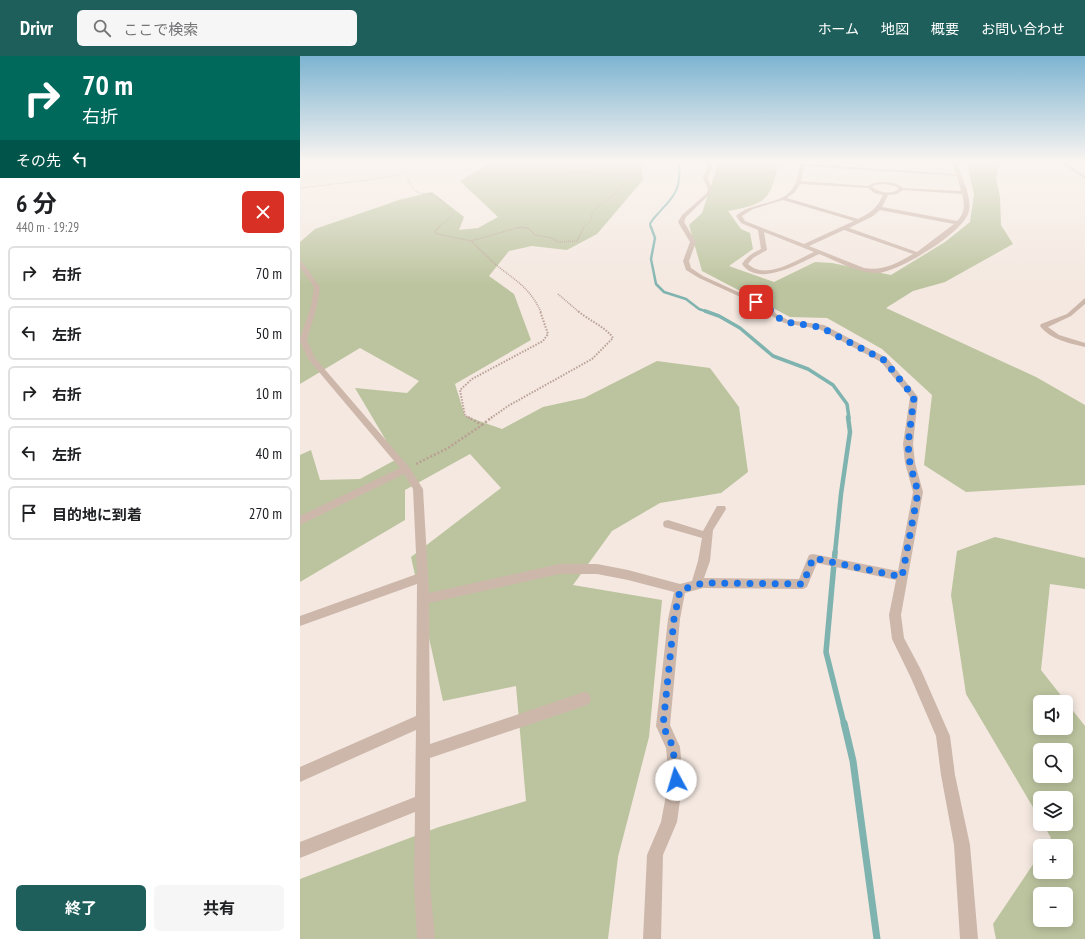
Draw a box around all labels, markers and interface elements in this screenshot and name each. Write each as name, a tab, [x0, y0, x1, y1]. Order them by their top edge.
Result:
search box	[77, 10, 357, 46]
text: Drivr	[20, 16, 53, 40]
icon: search	[91, 17, 113, 39]
text: ここで検索	[123, 20, 198, 39]
text: ホーム	[817, 20, 859, 38]
text: 地図	[881, 20, 909, 38]
text: 概要	[931, 20, 959, 38]
text: お問い合わせ	[981, 20, 1065, 38]
text: 70 m	[82, 66, 133, 103]
icon: right	[16, 72, 68, 124]
text: 右折	[82, 105, 118, 128]
icon: left	[69, 148, 91, 170]
text: その先	[16, 151, 61, 170]
text: 6 分	[16, 188, 56, 219]
button: close	[242, 191, 284, 233]
text: 440 m · 19:29	[16, 219, 79, 236]
icon: right	[18, 262, 40, 284]
text: 70 m	[256, 264, 282, 283]
text: 右折	[52, 265, 82, 284]
pin	[739, 285, 773, 319]
icon: arrive	[745, 291, 767, 313]
icon: left	[18, 322, 40, 344]
text: 50 m	[256, 324, 282, 343]
text: 左折	[52, 325, 82, 344]
icon: right	[18, 382, 40, 404]
text: 10 m	[256, 384, 282, 403]
text: 右折	[52, 385, 82, 404]
icon: left	[18, 442, 40, 464]
text: 40 m	[256, 444, 282, 463]
text: 左折	[52, 445, 82, 464]
icon: arrive	[18, 502, 40, 524]
text: 270 m	[249, 504, 282, 523]
text: 目的地に到着	[52, 505, 142, 524]
map controls	[1033, 695, 1073, 927]
button: sound	[1033, 695, 1073, 735]
button: search	[1033, 743, 1073, 783]
position arrow	[655, 759, 697, 801]
button: layers	[1033, 791, 1073, 831]
button: +	[1033, 839, 1073, 879]
button: 終了	[16, 885, 146, 931]
button: 共有	[154, 885, 284, 931]
button: −	[1033, 887, 1073, 927]

